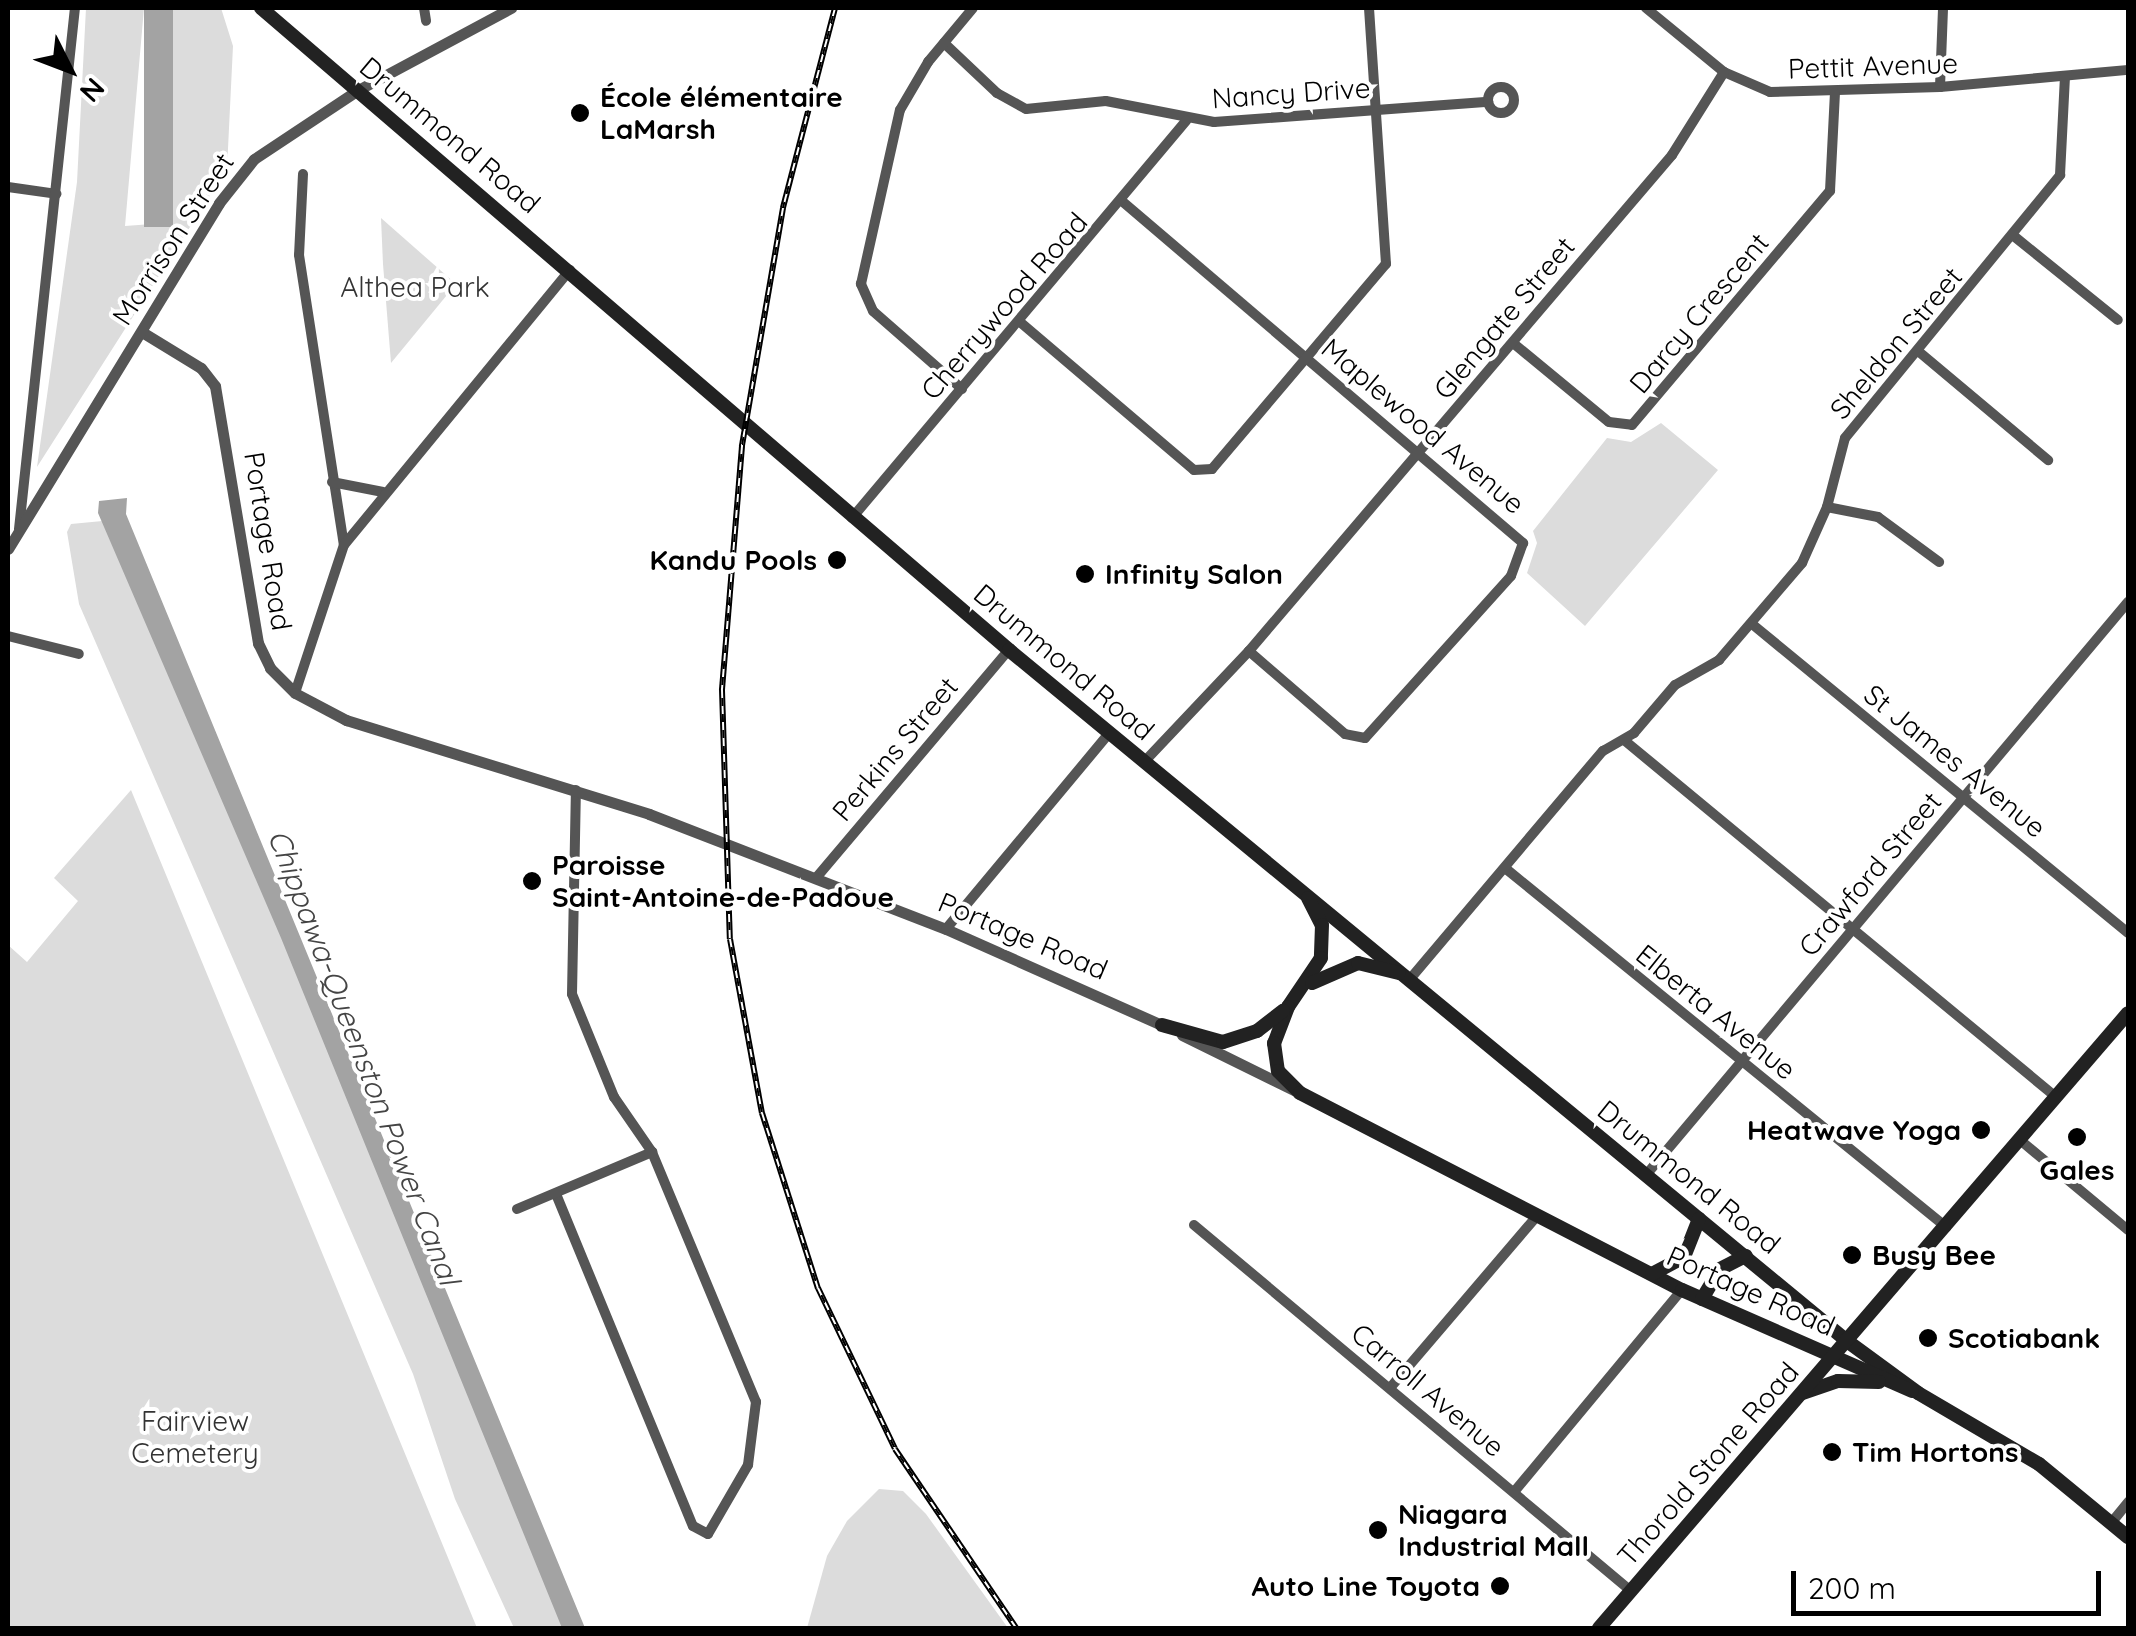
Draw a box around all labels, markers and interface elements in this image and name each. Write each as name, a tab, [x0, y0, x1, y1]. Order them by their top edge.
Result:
north arrow	[20, 20, 120, 120]
street label: Pettit Avenue	[1787, 46, 1959, 86]
street label: Drummond Road	[353, 50, 547, 220]
text: N	[73, 71, 113, 110]
street label: Nancy Drive	[1211, 71, 1371, 115]
place label: École élémentaire LaMarsh	[600, 80, 843, 146]
marker: École élémentaire LaMarsh	[569, 102, 591, 124]
street label: Morrison Street	[105, 147, 241, 331]
street label: Cherrywood Road	[914, 206, 1094, 406]
street label: Darcy Crescent	[1622, 226, 1776, 400]
street label: Glengate Street	[1426, 230, 1582, 406]
street label: Sheldon Street	[1823, 260, 1969, 426]
park label: Althea Park	[340, 270, 490, 304]
street label: Maplewood Avenue	[1315, 331, 1531, 521]
street label: Portage Road	[237, 449, 299, 633]
place label: Kandu Pools	[649, 543, 817, 577]
marker: Kandu Pools	[826, 549, 848, 571]
place label: Infinity Salon	[1105, 557, 1283, 591]
marker: Infinity Salon	[1074, 563, 1096, 585]
street label: Drummond Road	[967, 577, 1161, 747]
street label: Perkins Street	[825, 670, 965, 828]
street label: St James Avenue	[1857, 678, 2053, 844]
street label: Crawford Street	[1792, 785, 1948, 963]
water label: Chippawa-Queenston Power Canal	[260, 824, 468, 1290]
place label: Paroisse Saint-Antoine-de-Padoue	[552, 848, 894, 914]
marker: Paroisse Saint-Antoine-de-Padoue	[521, 870, 543, 892]
street label: Portage Road	[933, 885, 1113, 987]
street label: Elberta Avenue	[1629, 937, 1803, 1087]
street label: Drummond Road	[1591, 1093, 1787, 1261]
place label: Heatwave Yoga	[1747, 1113, 1961, 1147]
marker: Heatwave Yoga	[1970, 1119, 1992, 1141]
marker: Gales	[2066, 1126, 2088, 1148]
place label: Gales	[2040, 1153, 2114, 1187]
place label: Busy Bee	[1872, 1238, 1996, 1272]
street label: Portage Road	[1662, 1239, 1840, 1343]
marker: Busy Bee	[1841, 1244, 1863, 1266]
street label: Carroll Avenue	[1345, 1316, 1511, 1464]
place label: Scotiabank	[1948, 1321, 2100, 1355]
marker: Scotiabank	[1917, 1327, 1939, 1349]
street label: Thorold Stone Road	[1610, 1355, 1806, 1573]
park label: Fairview Cemetery	[131, 1404, 259, 1470]
place label: Tim Hortons	[1852, 1435, 2019, 1469]
marker: Tim Hortons	[1821, 1441, 1843, 1463]
place label: Niagara Industrial Mall	[1398, 1497, 1589, 1563]
marker: Niagara Industrial Mall	[1367, 1519, 1389, 1541]
scale bar	[1796, 1551, 2106, 1613]
place label: Auto Line Toyota	[1251, 1569, 1480, 1603]
text: 200 m	[1808, 1569, 1896, 1607]
marker: Auto Line Toyota	[1489, 1575, 1511, 1597]

